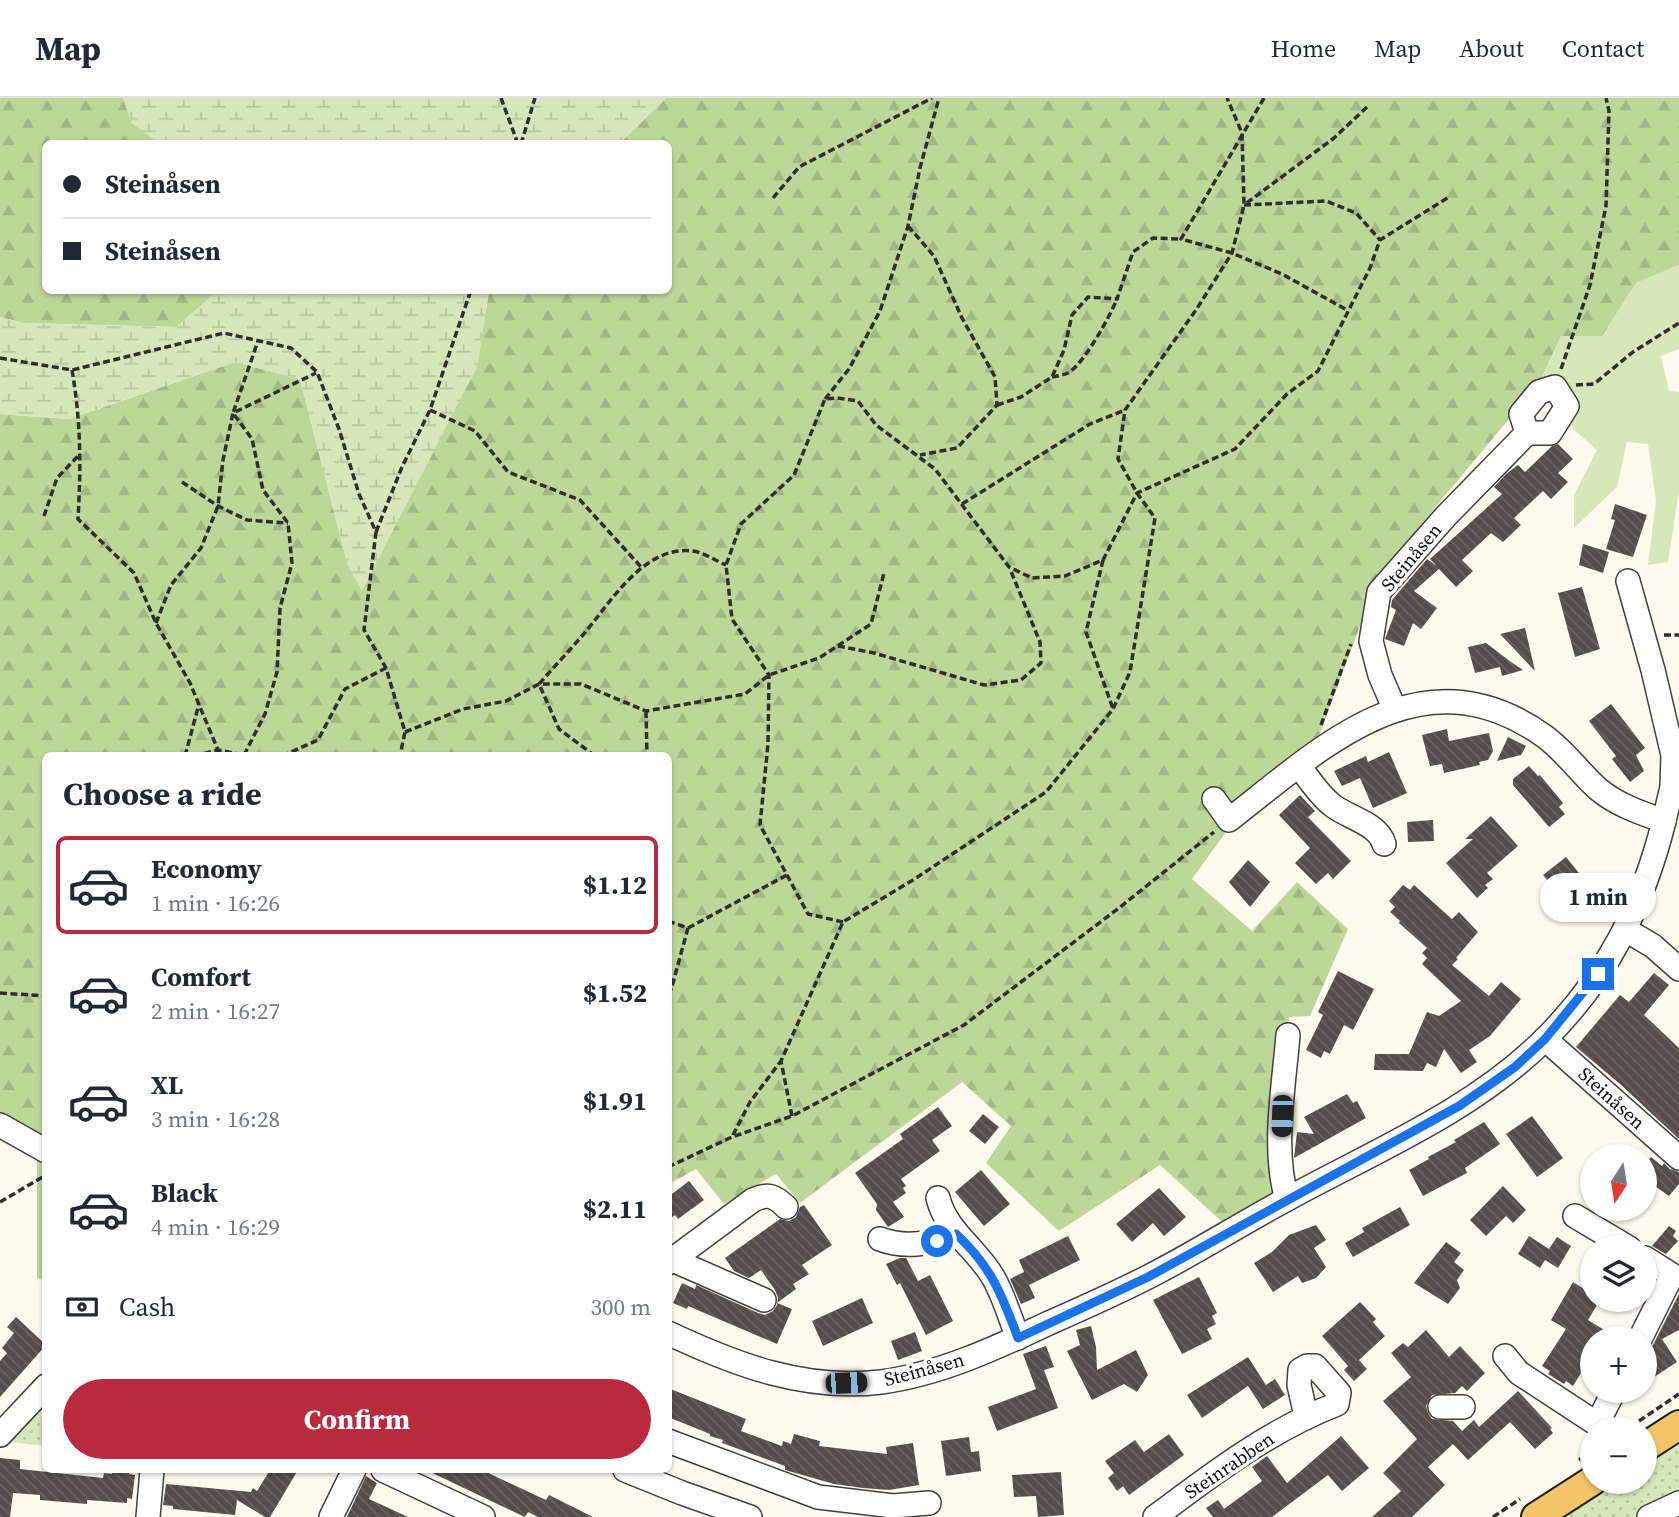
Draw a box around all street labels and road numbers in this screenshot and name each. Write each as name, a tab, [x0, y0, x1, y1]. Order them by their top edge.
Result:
street label: Steinåsen	[1375, 517, 1447, 597]
street label: Steinåsen	[1573, 1061, 1651, 1135]
street label: Steinåsen	[881, 1346, 967, 1392]
street label: Steinrabben	[1179, 1425, 1279, 1505]

